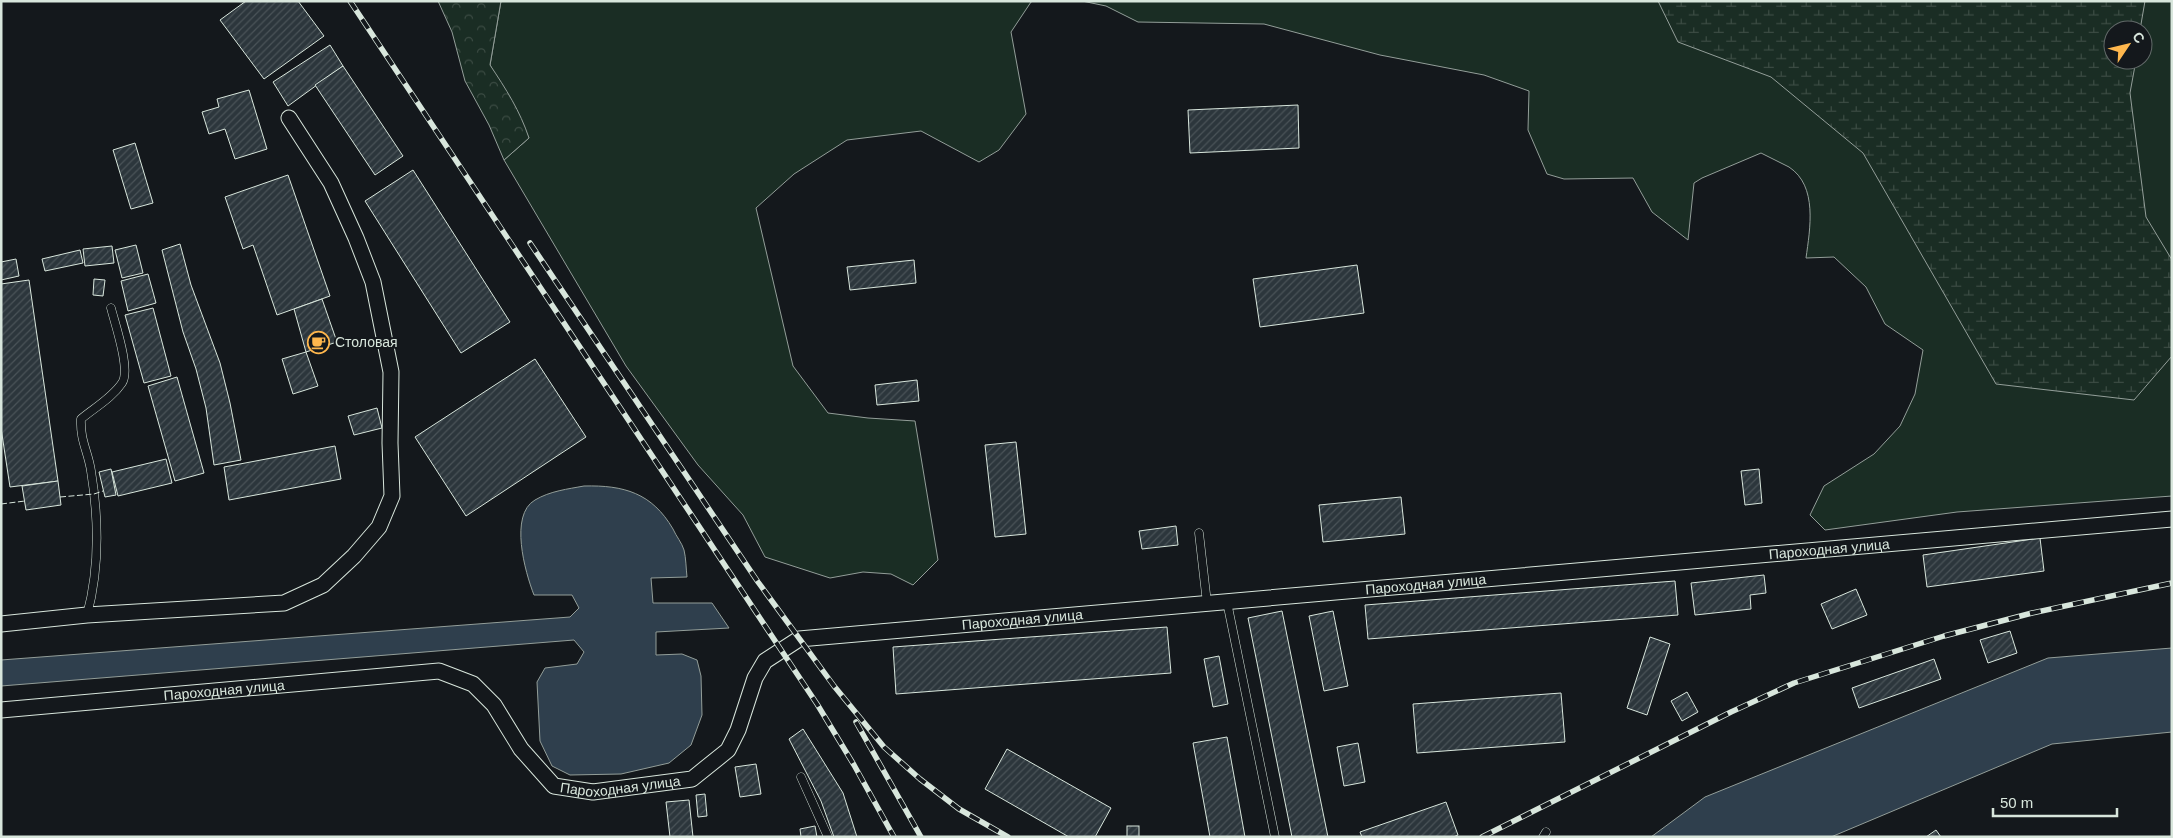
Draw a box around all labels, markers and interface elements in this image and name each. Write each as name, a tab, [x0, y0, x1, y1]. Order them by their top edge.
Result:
north arrow	[2103, 20, 2153, 70]
text: С	[2129, 29, 2148, 46]
cafe icon: Столовая	[307, 330, 331, 354]
place label: Столовая	[335, 334, 398, 350]
street label: Пароходная улица	[1768, 536, 1891, 562]
street label: Пароходная улица	[1365, 571, 1487, 597]
street label: Пароходная улица	[961, 606, 1084, 633]
street label: Пароходная улица	[163, 677, 285, 703]
street label: Пароходная улица	[559, 773, 682, 800]
scale bar	[1993, 786, 2117, 818]
text: 50 m	[2000, 794, 2033, 811]

